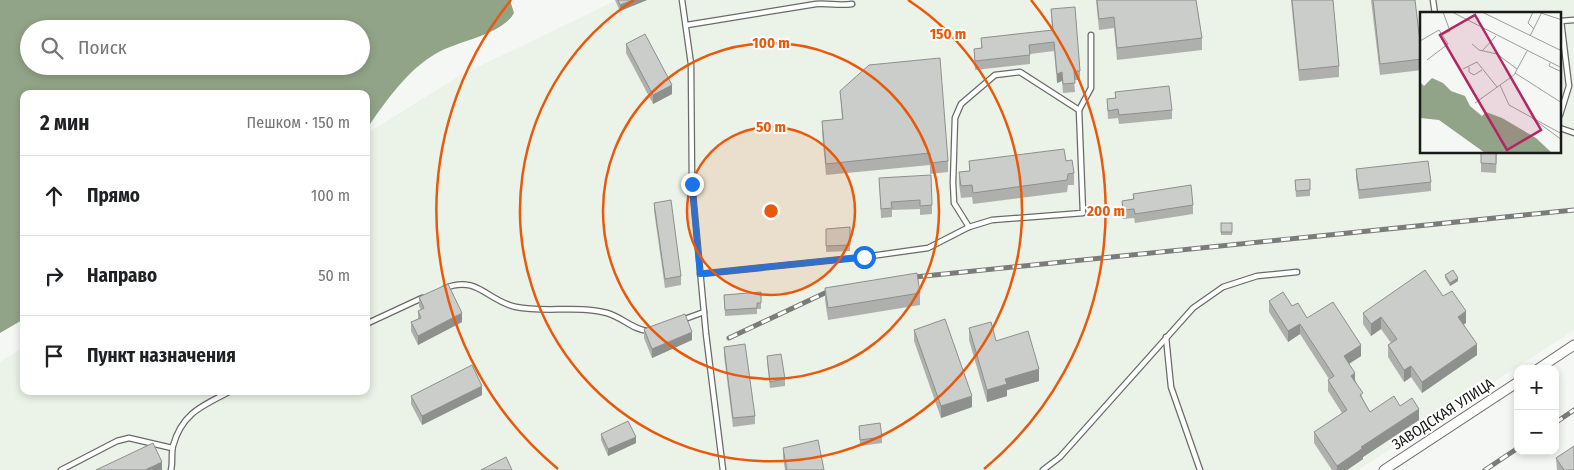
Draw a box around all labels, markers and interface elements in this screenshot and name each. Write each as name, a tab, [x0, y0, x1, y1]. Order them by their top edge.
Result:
inset map	[1420, 12, 1562, 154]
search box	[20, 20, 370, 75]
text: 150 m	[930, 25, 966, 43]
icon: search	[38, 34, 66, 62]
text: 100 m	[752, 34, 790, 52]
text: Поиск	[78, 36, 127, 59]
text: 2 мин	[40, 110, 89, 136]
text: Пешком · 150 m	[247, 113, 350, 132]
text: 50 m	[756, 118, 786, 136]
route end	[681, 173, 704, 196]
icon: ahead	[40, 182, 68, 210]
text: Прямо	[87, 184, 140, 207]
text: 100 m	[311, 186, 350, 205]
centre of rings	[762, 202, 780, 220]
text: 200 m	[1086, 202, 1125, 220]
route start	[853, 246, 876, 269]
icon: right	[40, 262, 68, 290]
text: Направо	[87, 264, 157, 287]
text: 50 m	[318, 266, 350, 285]
icon: arrive	[40, 342, 68, 370]
text: Пункт назначения	[87, 344, 236, 367]
map controls	[1514, 365, 1559, 455]
button: +	[1514, 365, 1559, 410]
street label: ЗАВОДСКАЯ УЛИЦА	[1389, 374, 1497, 454]
button: −	[1514, 410, 1559, 455]

